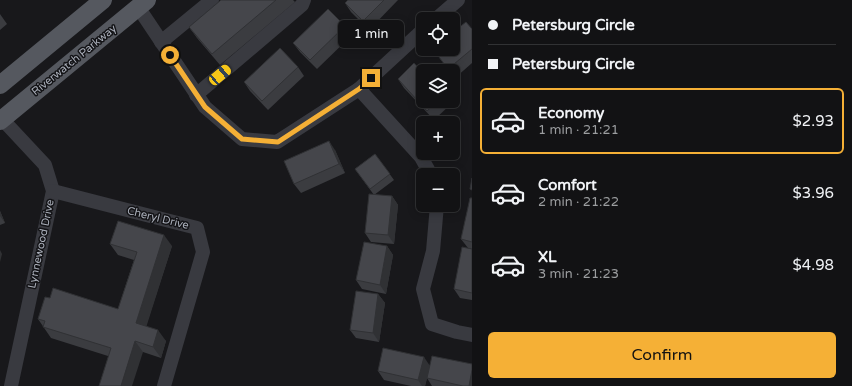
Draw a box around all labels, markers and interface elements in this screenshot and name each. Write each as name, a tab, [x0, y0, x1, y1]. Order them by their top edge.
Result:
map controls	[416, 12, 460, 212]
button: locate	[416, 12, 460, 56]
text: Petersburg Circle	[512, 16, 635, 34]
callout: 1 min	[338, 20, 404, 48]
street label: Riverwatch Parkway	[29, 22, 119, 98]
text: 1 min	[354, 26, 388, 42]
route start	[161, 46, 179, 64]
text: Petersburg Circle	[512, 55, 635, 73]
car	[207, 63, 233, 87]
button: layers	[416, 64, 460, 108]
route end	[362, 69, 380, 87]
icon: car	[490, 103, 526, 139]
text: Economy	[538, 104, 604, 122]
text: $2.93	[793, 112, 834, 130]
button: +	[416, 116, 460, 160]
text: 1 min · 21:21	[538, 122, 619, 138]
button: −	[416, 168, 460, 212]
icon: car	[490, 175, 526, 211]
text: Comfort	[538, 176, 597, 194]
text: $3.96	[793, 184, 834, 202]
text: 2 min · 21:22	[538, 194, 619, 210]
street label: Lynnewood Drive	[25, 198, 57, 290]
street label: Cheryl Drive	[126, 204, 190, 232]
icon: car	[490, 247, 526, 283]
text: XL	[538, 248, 557, 266]
text: $4.98	[793, 256, 834, 274]
text: 3 min · 21:23	[538, 266, 619, 282]
button: Confirm	[488, 332, 836, 378]

